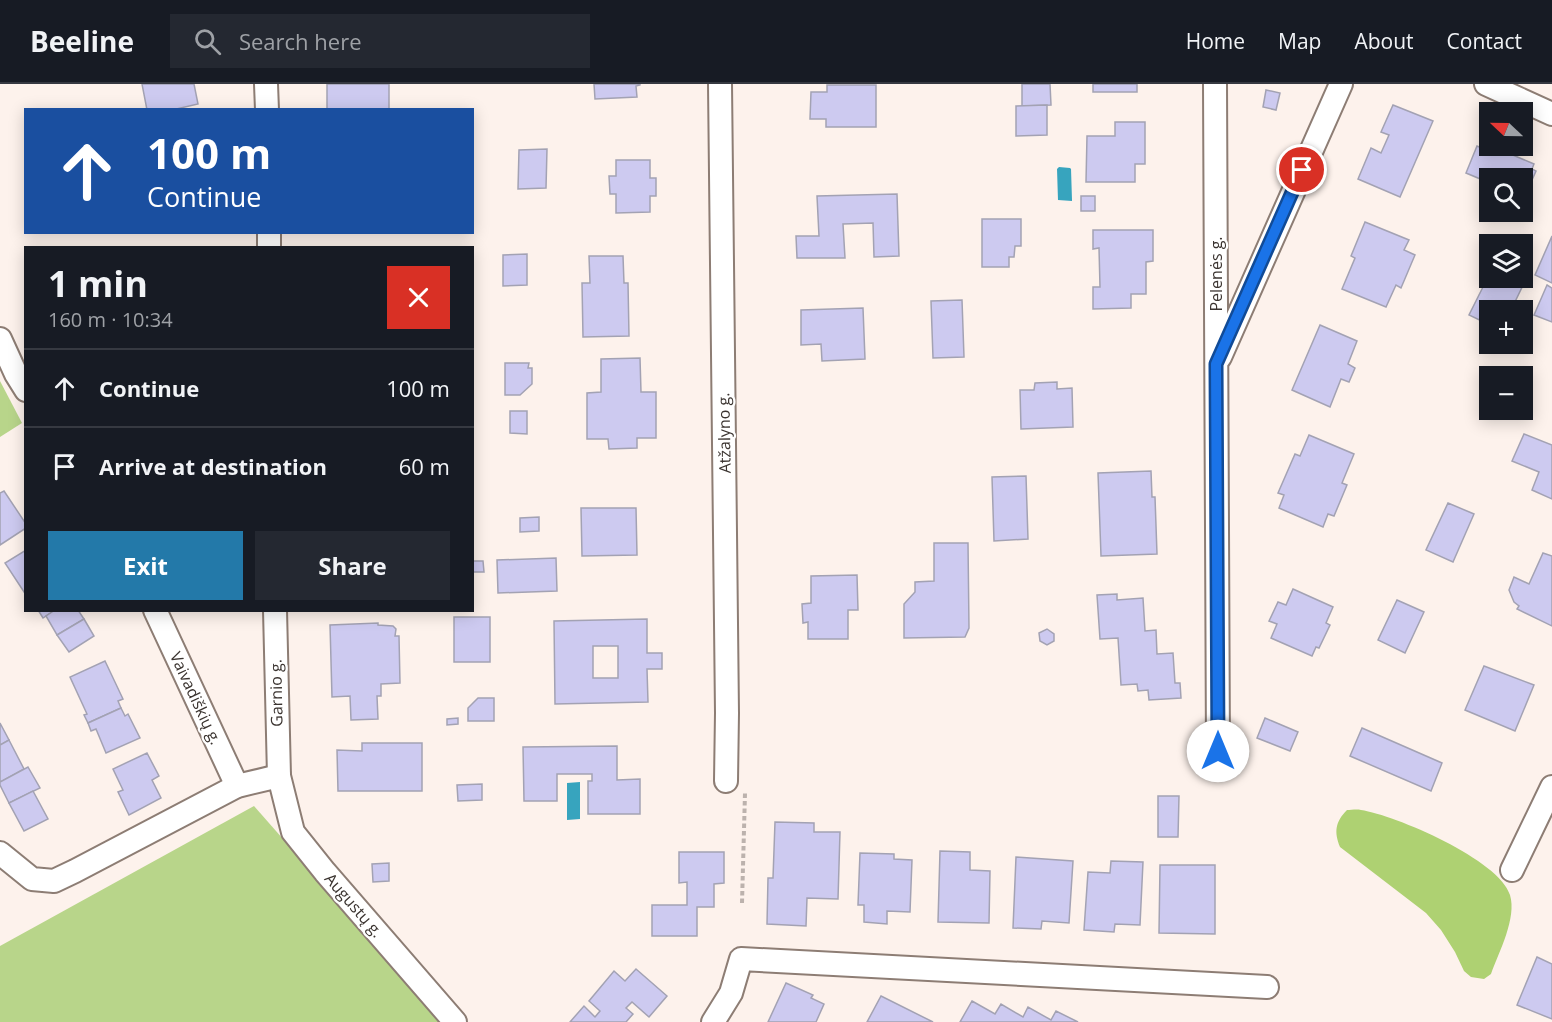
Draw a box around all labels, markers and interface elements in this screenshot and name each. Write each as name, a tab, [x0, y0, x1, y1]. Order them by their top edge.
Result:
search box	[170, 14, 590, 68]
text: Beeline	[30, 22, 134, 60]
icon: search	[191, 25, 224, 58]
text: Search here	[239, 26, 362, 56]
text: Home	[1186, 27, 1245, 55]
text: Map	[1278, 27, 1321, 55]
text: About	[1354, 27, 1414, 55]
text: Contact	[1447, 27, 1522, 55]
north arrow	[1479, 102, 1533, 156]
map controls	[1479, 102, 1533, 420]
text: 100 m	[147, 124, 271, 181]
icon: ahead	[48, 132, 126, 210]
pin	[1276, 144, 1327, 195]
icon: arrive	[1285, 153, 1318, 186]
button: search	[1479, 168, 1533, 222]
text: Continue	[147, 178, 262, 215]
button: layers	[1479, 234, 1533, 288]
street label: Pelenės g.	[1205, 236, 1227, 312]
text: 1 min	[48, 259, 148, 308]
button: close	[387, 266, 450, 329]
button: +	[1479, 300, 1533, 354]
text: 160 m · 10:34	[48, 306, 173, 333]
button: −	[1479, 366, 1533, 420]
icon: ahead	[48, 372, 81, 405]
text: Continue	[99, 373, 199, 403]
text: 100 m	[386, 373, 450, 403]
street label: Atžalyno g.	[712, 392, 736, 474]
icon: arrive	[48, 450, 81, 483]
text: Arrive at destination	[99, 451, 327, 481]
text: 60 m	[399, 451, 450, 481]
button: Exit	[48, 531, 243, 600]
button: Share	[255, 531, 450, 600]
street label: Vaivadiškių g.	[165, 648, 227, 748]
street label: Garnio g.	[264, 659, 288, 727]
position arrow	[1186, 719, 1250, 783]
street label: Augustų g.	[320, 868, 388, 942]

